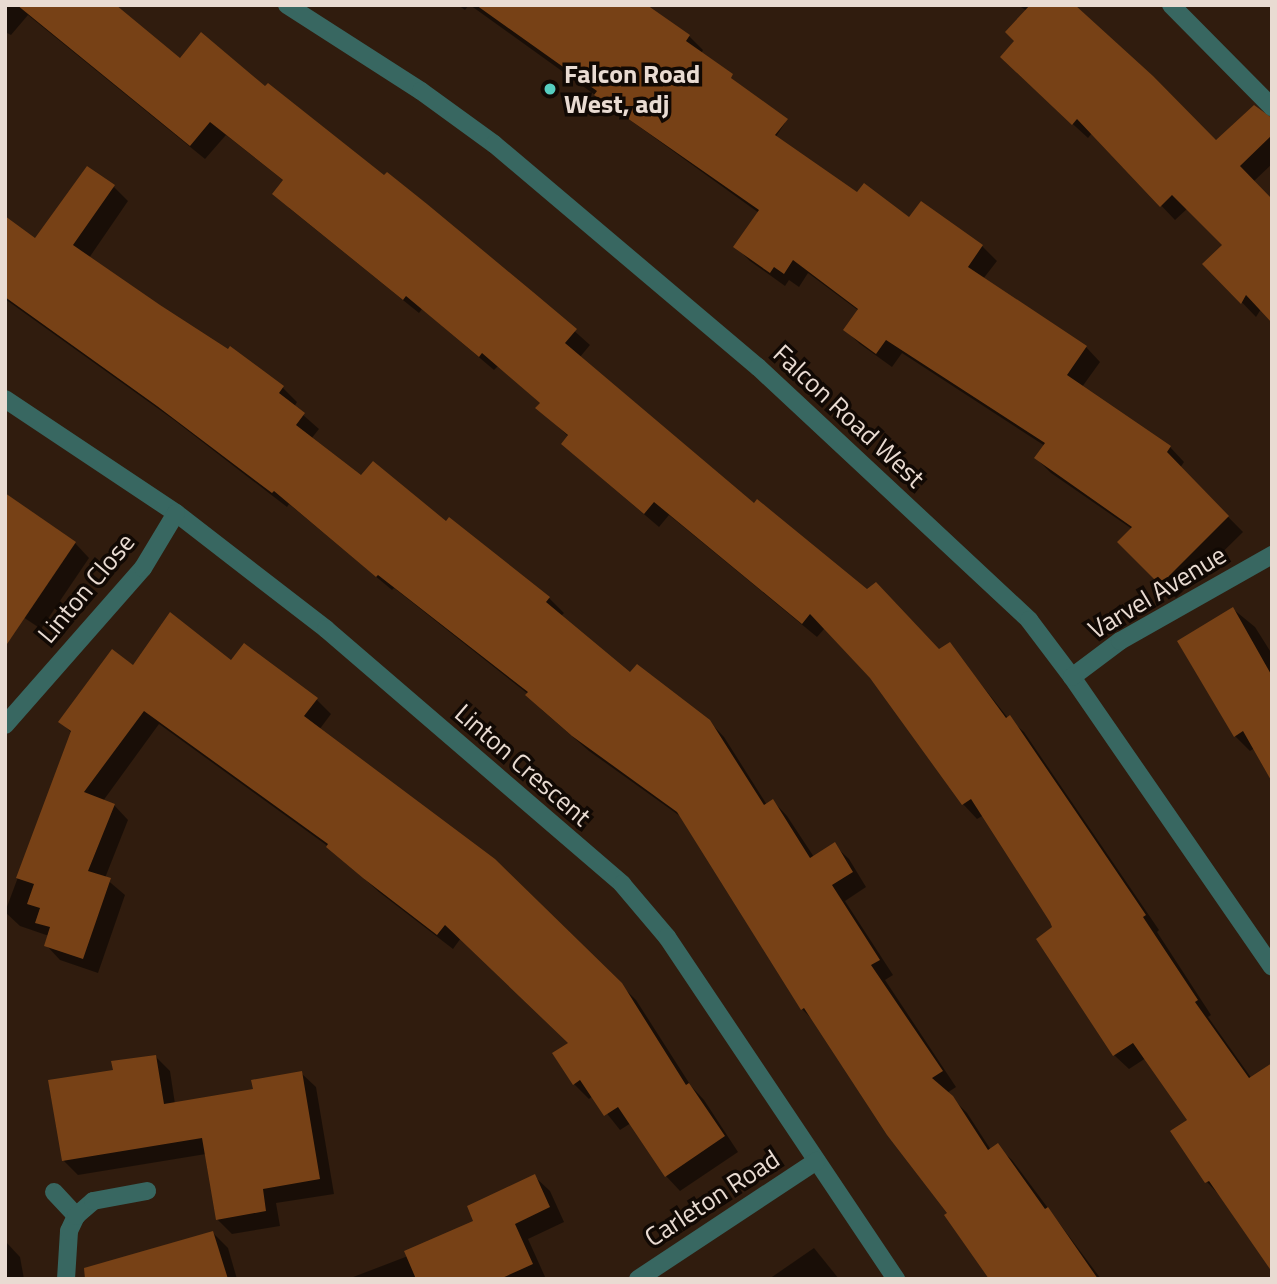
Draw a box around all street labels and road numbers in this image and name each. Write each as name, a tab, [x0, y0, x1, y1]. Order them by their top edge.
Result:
street label: Falcon Road West	[767, 338, 931, 494]
street label: Linton Close	[31, 527, 141, 649]
street label: Varvel Avenue	[1083, 539, 1231, 645]
street label: Linton Crescent	[449, 697, 597, 833]
street label: Carleton Road	[639, 1143, 785, 1253]

